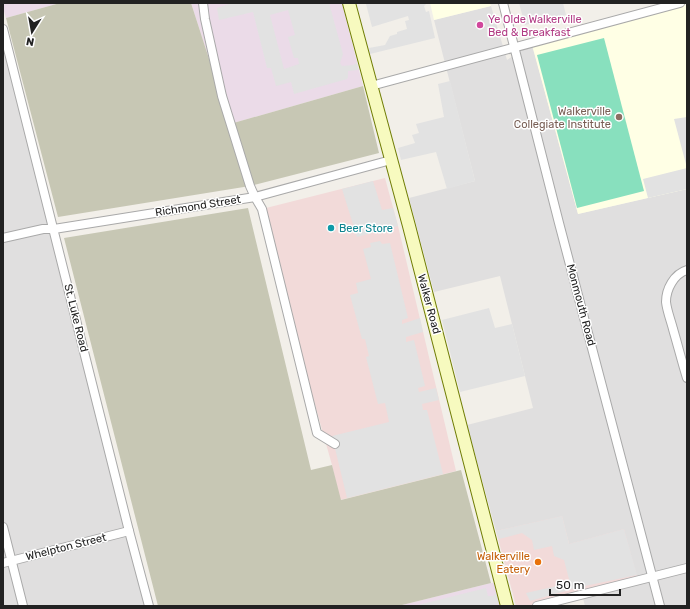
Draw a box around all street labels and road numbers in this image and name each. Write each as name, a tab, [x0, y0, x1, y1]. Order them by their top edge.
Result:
street label: Richmond Street	[154, 193, 242, 219]
street label: Monmouth Road	[564, 263, 598, 347]
street label: Walker Road	[415, 273, 443, 335]
street label: St. Luke Road	[61, 283, 91, 353]
street label: Whelpton Street	[24, 531, 108, 563]

